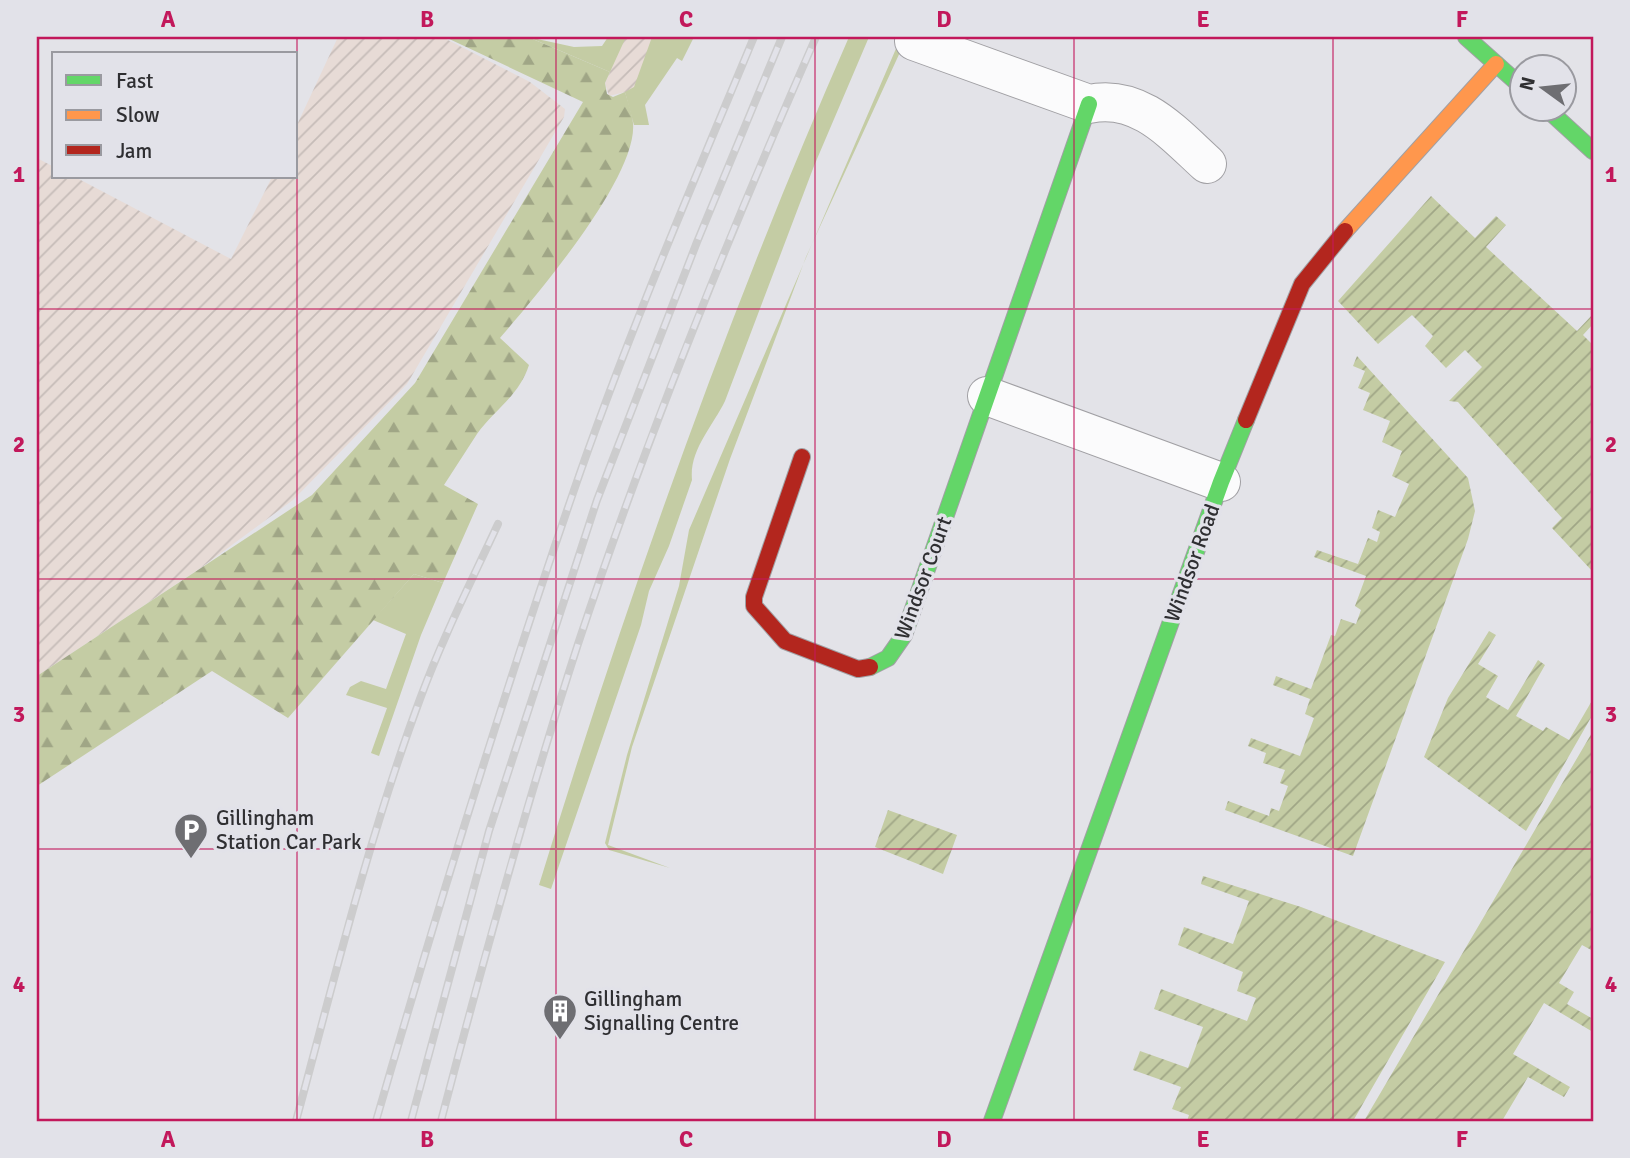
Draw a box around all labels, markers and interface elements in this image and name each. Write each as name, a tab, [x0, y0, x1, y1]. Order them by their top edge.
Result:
text: A	[161, 5, 176, 34]
text: B	[420, 5, 434, 34]
text: C	[679, 5, 693, 34]
text: D	[936, 5, 952, 34]
text: E	[1196, 5, 1210, 34]
text: F	[1456, 5, 1468, 34]
legend	[52, 52, 298, 178]
north arrow	[1508, 52, 1578, 122]
text: Fast	[116, 68, 153, 94]
text: N	[1514, 74, 1541, 93]
text: Slow	[116, 102, 160, 128]
text: Jam	[116, 138, 152, 164]
text: 1	[13, 160, 25, 189]
text: 1	[1605, 160, 1617, 189]
text: 2	[13, 430, 25, 459]
text: 2	[1605, 430, 1617, 459]
street label: Windsor Road	[1159, 501, 1225, 625]
street label: Windsor Court	[889, 513, 957, 643]
text: 3	[13, 700, 25, 729]
text: 3	[1605, 700, 1617, 729]
place label: Gillingham Station Car Park	[216, 805, 362, 855]
parking icon: Gillingham Station Car Park	[172, 811, 210, 860]
text: 4	[13, 970, 25, 999]
text: 4	[1605, 970, 1617, 999]
place label: Gillingham Signalling Centre	[584, 986, 739, 1036]
building icon: Gillingham Signalling Centre	[541, 992, 579, 1041]
text: A	[161, 1125, 176, 1154]
text: B	[420, 1125, 434, 1154]
text: C	[679, 1125, 693, 1154]
text: D	[936, 1125, 952, 1154]
text: E	[1196, 1125, 1210, 1154]
text: F	[1456, 1125, 1468, 1154]

